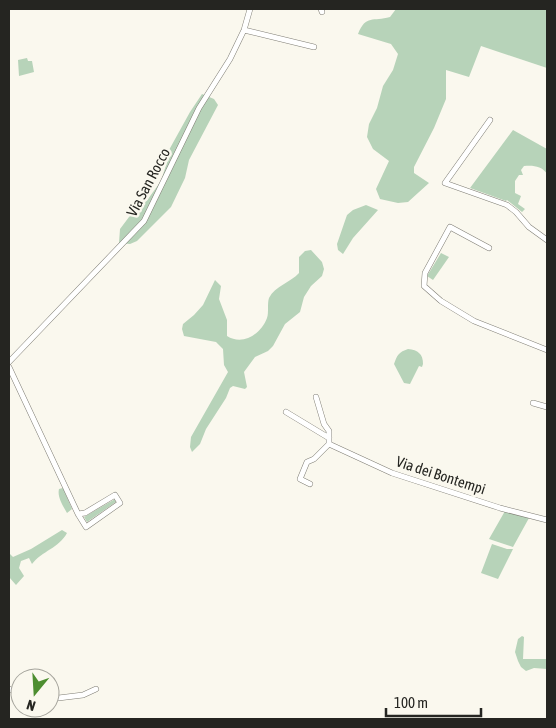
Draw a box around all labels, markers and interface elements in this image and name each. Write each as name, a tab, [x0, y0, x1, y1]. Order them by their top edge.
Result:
street label: Via San Rocco	[123, 145, 173, 219]
street label: Via dei Bontempi	[394, 453, 488, 497]
north arrow	[10, 668, 60, 718]
scale bar	[386, 686, 481, 718]
text: 100 m	[394, 694, 428, 711]
text: N	[25, 696, 37, 714]

